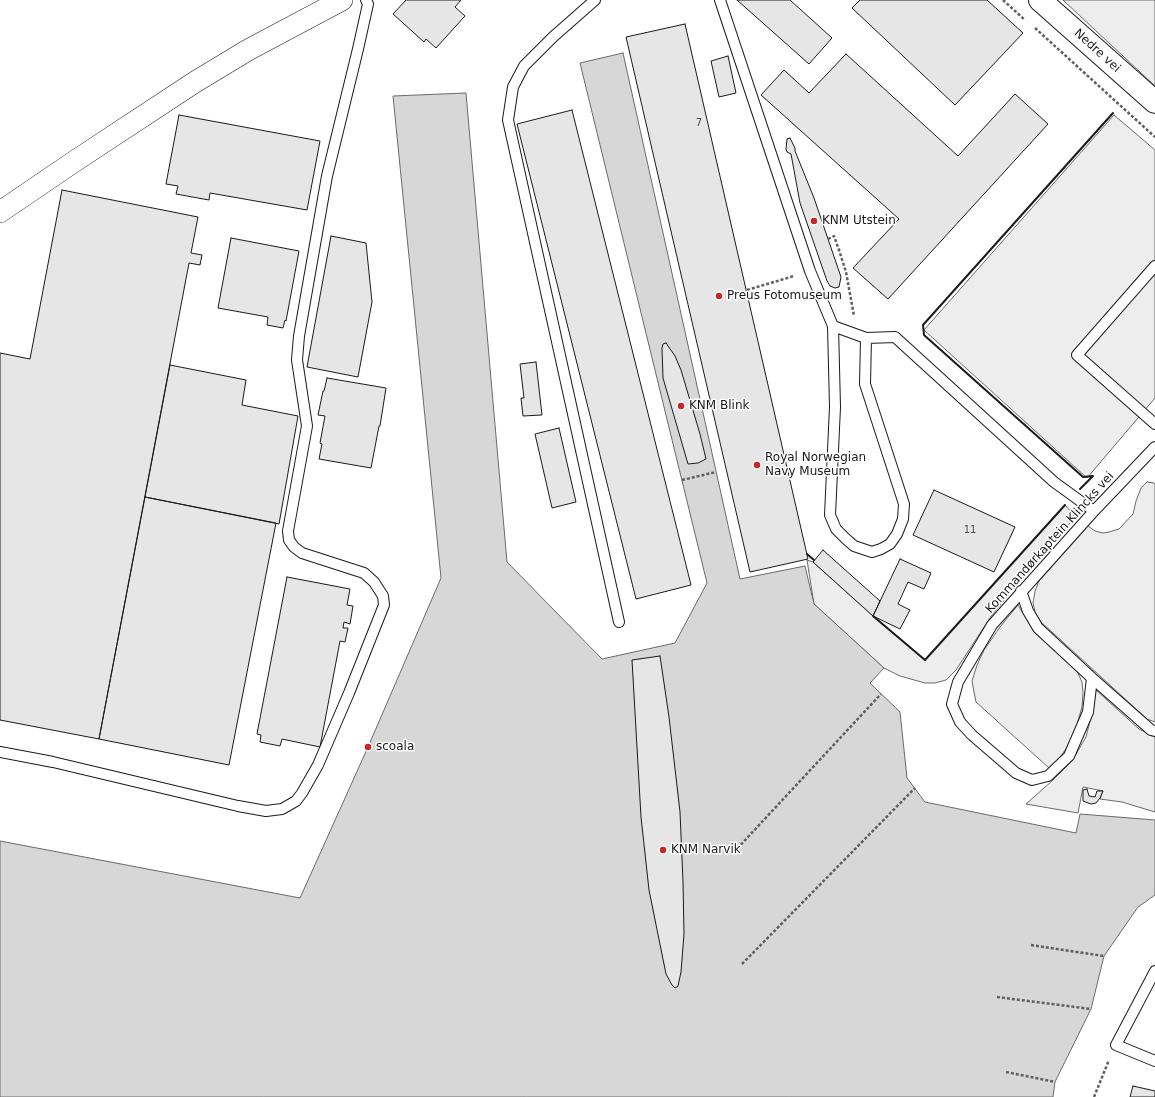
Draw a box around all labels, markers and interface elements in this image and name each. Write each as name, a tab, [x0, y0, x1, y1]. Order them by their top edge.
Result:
street label: Nedre vei	[1071, 26, 1123, 76]
house number: 7	[696, 117, 702, 129]
place label: KNM Utstein	[822, 214, 896, 228]
marker: KNM Utstein	[809, 216, 819, 226]
place label: Preus Fotomuseum	[727, 289, 842, 303]
marker: Preus Fotomuseum	[714, 291, 724, 301]
place label: KNM Blink	[689, 399, 749, 413]
marker: KNM Blink	[676, 401, 686, 411]
place label: Royal Norwegian Navy Museum	[765, 451, 866, 479]
marker: Royal Norwegian Navy Museum	[752, 460, 762, 470]
street label: Kommandørkaptein Klincks vei	[983, 469, 1117, 617]
house number: 11	[964, 524, 976, 536]
place label: scoala	[376, 740, 414, 754]
marker: scoala	[363, 742, 373, 752]
place label: KNM Narvik	[671, 843, 741, 857]
marker: KNM Narvik	[658, 845, 668, 855]

